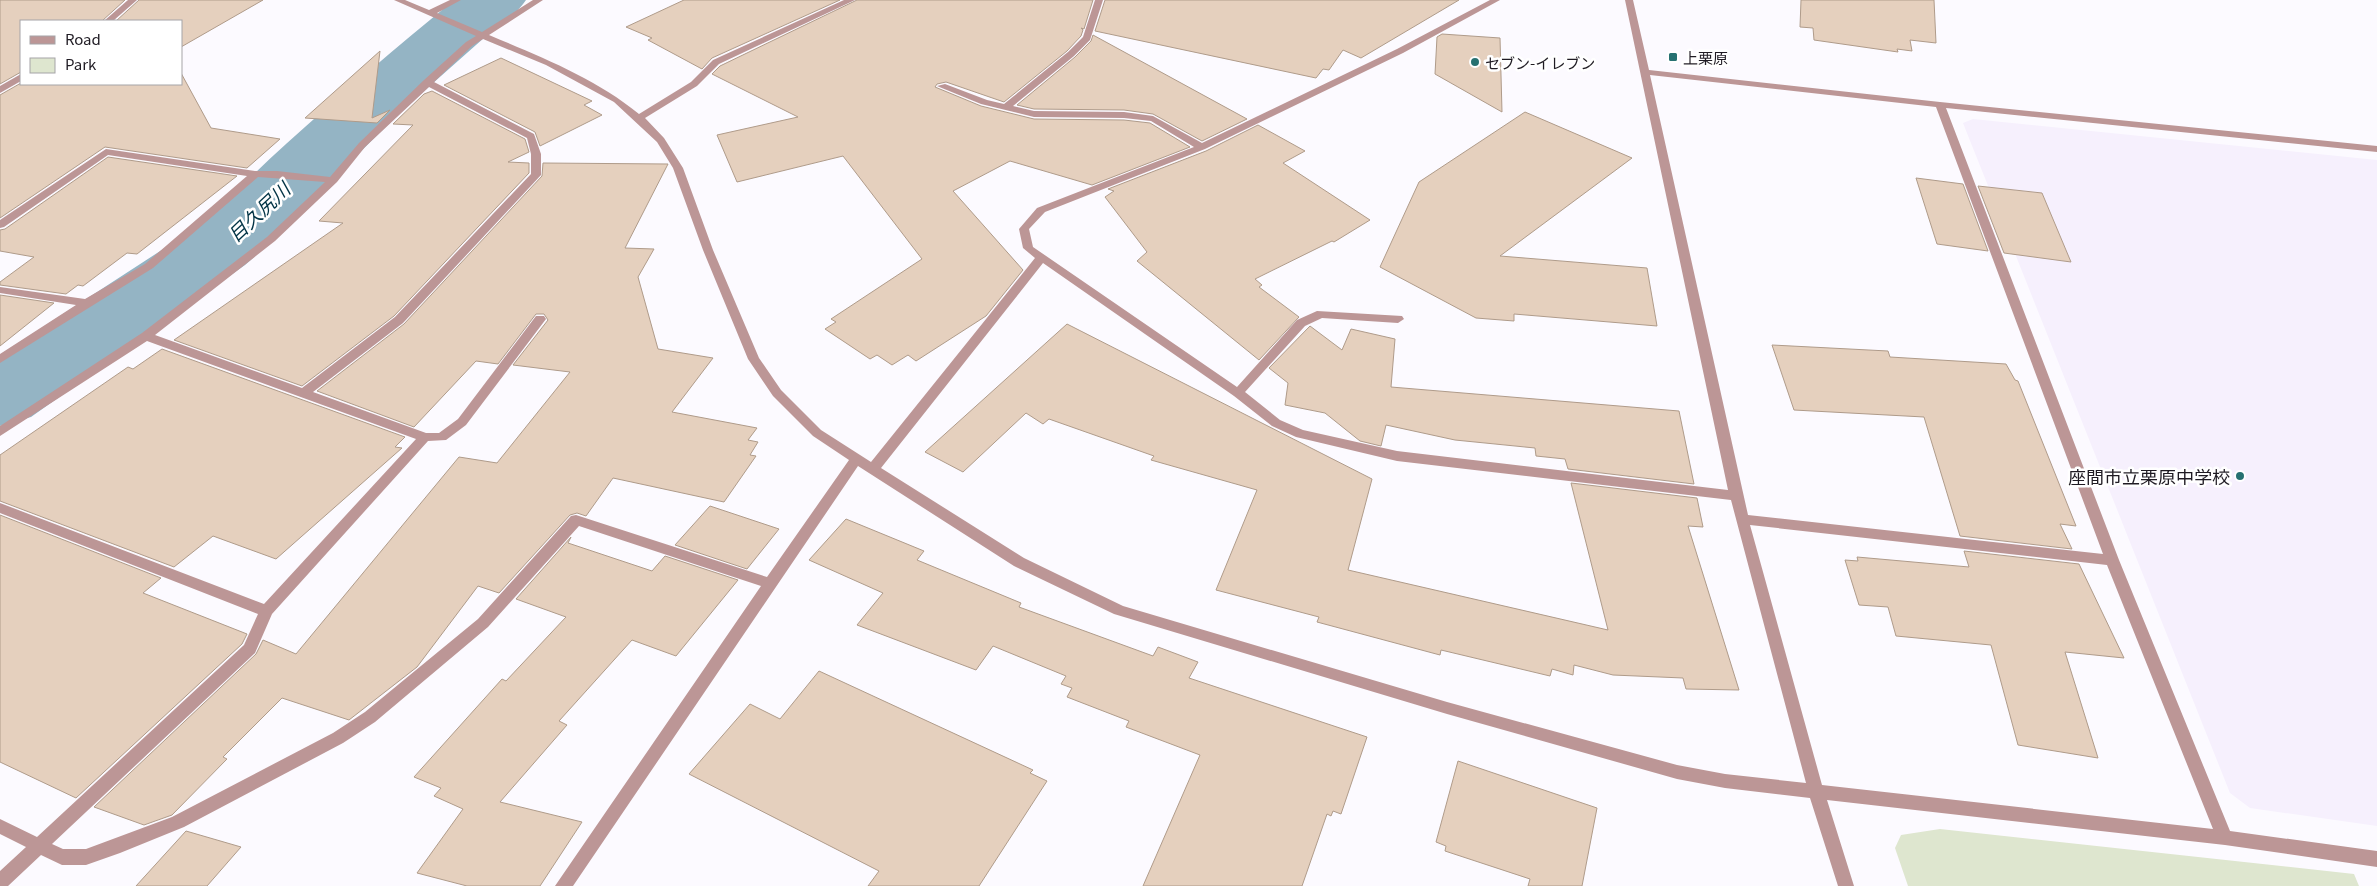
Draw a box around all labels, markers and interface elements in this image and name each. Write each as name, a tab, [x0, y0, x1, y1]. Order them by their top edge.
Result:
legend	[20, 20, 182, 85]
text: Road	[65, 28, 101, 49]
place label: 上栗原	[1683, 47, 1728, 68]
marker: 上栗原	[1667, 51, 1679, 63]
place label: セブン-イレブン	[1485, 52, 1595, 73]
text: Park	[65, 53, 97, 74]
marker: セブン-イレブン	[1469, 56, 1481, 68]
water label: 目久尻川	[221, 174, 296, 247]
place label: 座間市立栗原中学校	[2068, 463, 2230, 489]
marker: 座間市立栗原中学校	[2234, 470, 2246, 482]

